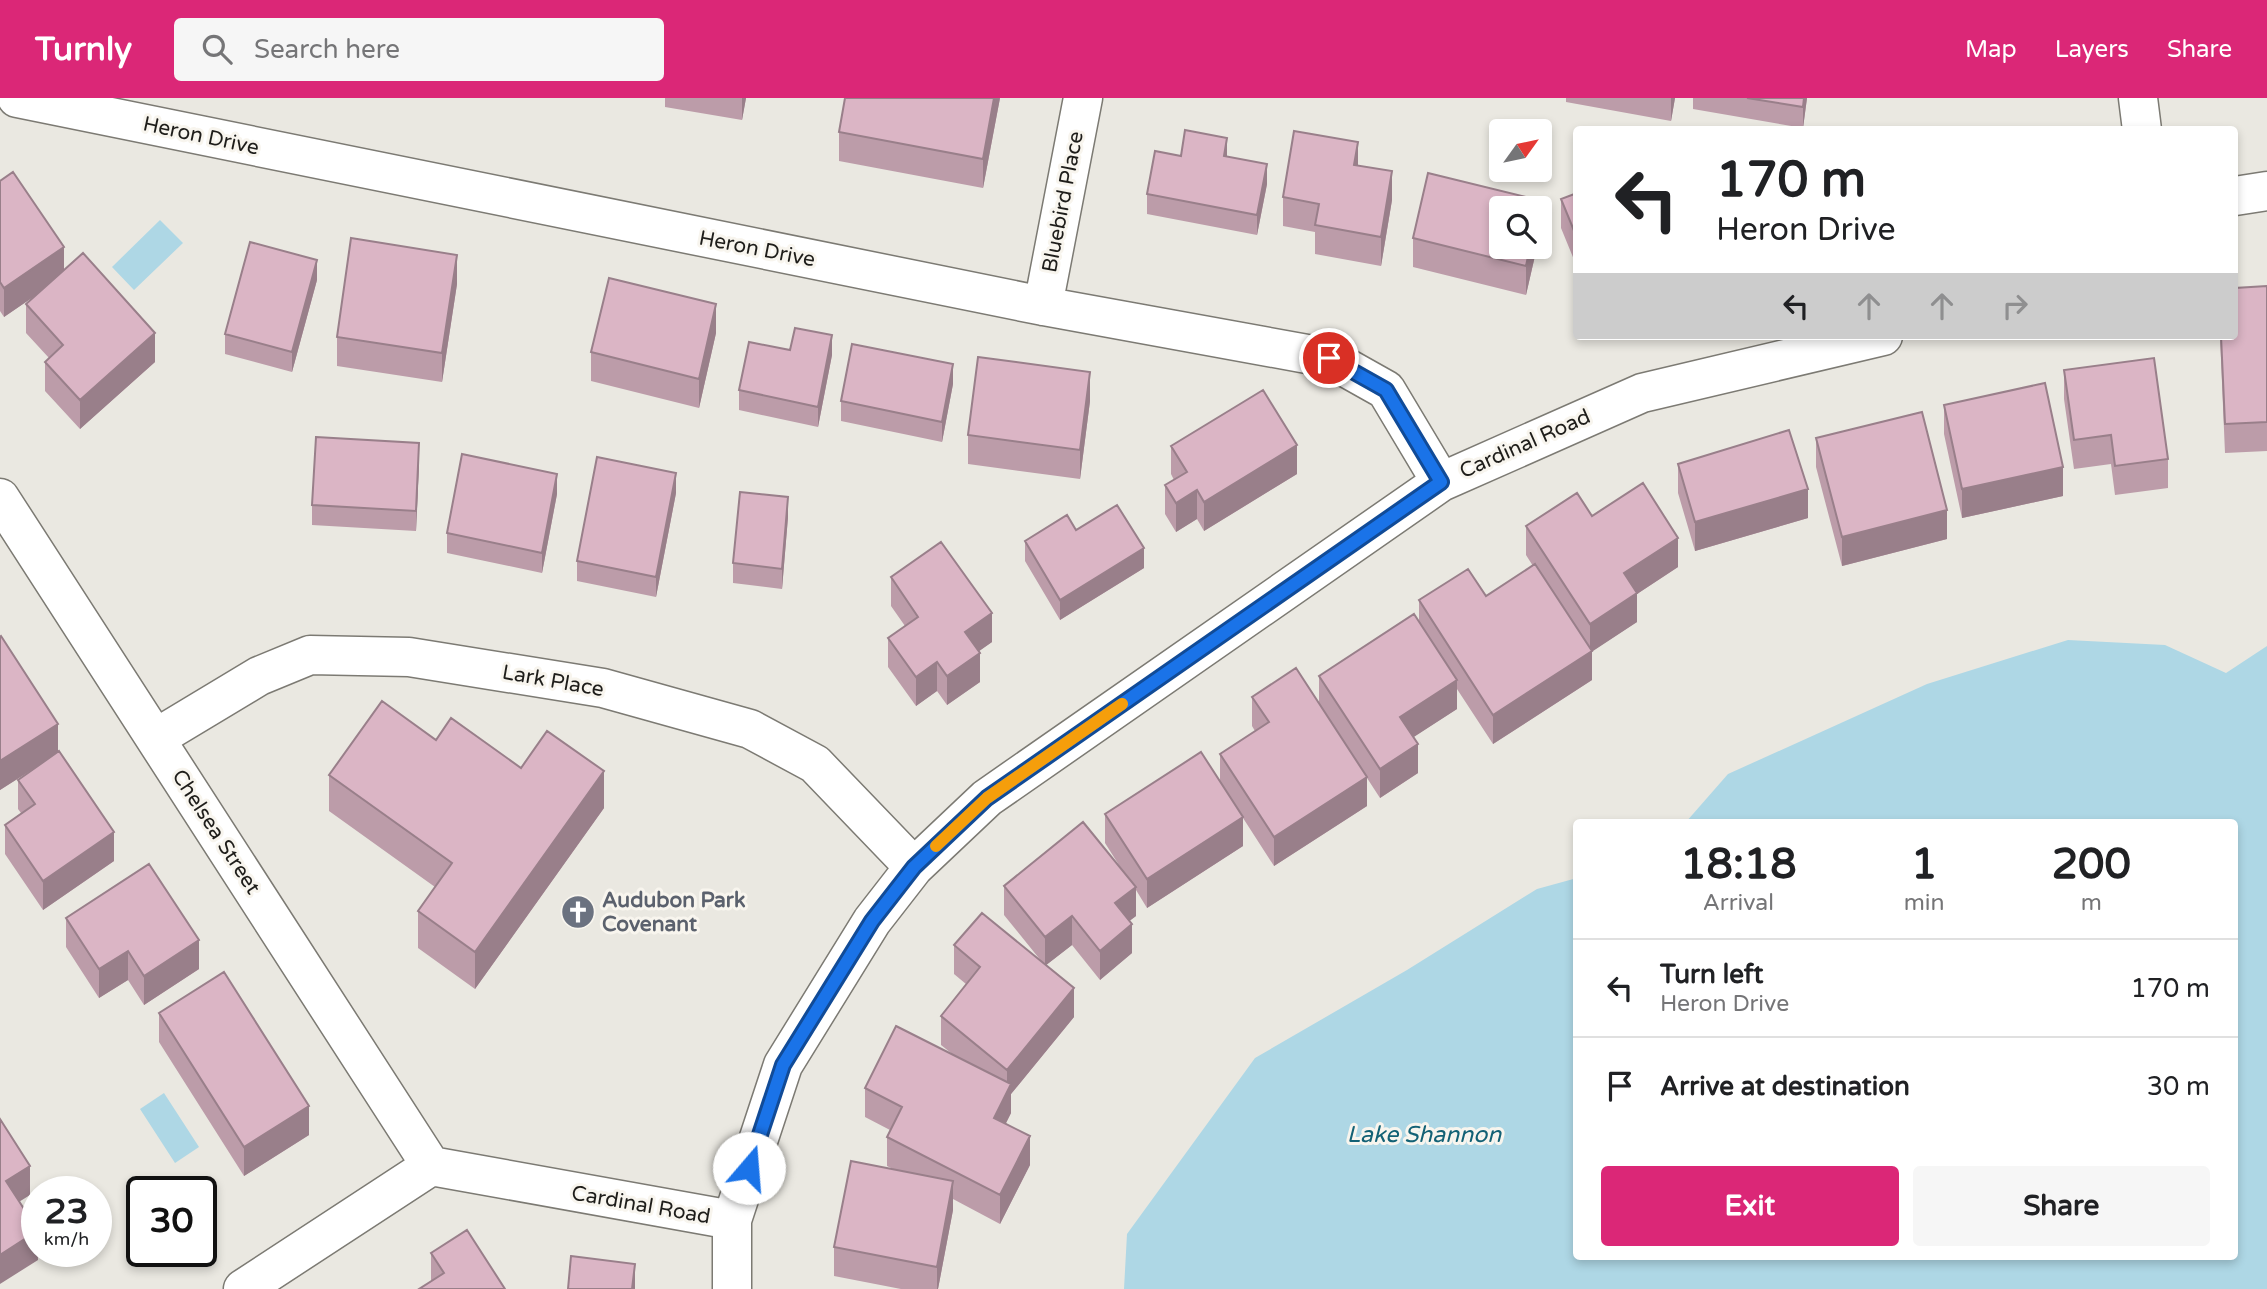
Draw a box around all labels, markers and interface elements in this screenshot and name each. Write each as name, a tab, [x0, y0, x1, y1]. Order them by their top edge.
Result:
search box	[174, 18, 664, 81]
text: Turnly	[35, 30, 132, 69]
icon: search	[198, 30, 236, 68]
text: Search here	[254, 34, 400, 65]
text: Map	[1965, 35, 2017, 64]
text: Layers	[2055, 35, 2129, 64]
text: Share	[2167, 35, 2232, 64]
street label: Heron Drive	[141, 112, 261, 161]
north arrow	[1489, 119, 1552, 182]
map controls	[1489, 119, 1552, 259]
street label: Bluebird Place	[1037, 129, 1089, 275]
text: 170 m	[1716, 151, 1866, 210]
icon: left	[1601, 154, 1692, 245]
button: search	[1489, 196, 1552, 259]
text: Heron Drive	[1716, 211, 1896, 249]
street label: Heron Drive	[697, 225, 817, 273]
icon: left	[1777, 287, 1815, 325]
icon: ahead	[1850, 287, 1888, 325]
icon: ahead	[1923, 287, 1961, 325]
icon: right	[1996, 287, 2034, 325]
pin	[1299, 328, 1359, 388]
icon: arrive	[1310, 339, 1348, 377]
street label: Cardinal Road	[1456, 404, 1594, 484]
street label: Lark Place	[500, 660, 606, 702]
street label: Chelsea Street	[166, 765, 266, 899]
text: 18:18	[1680, 839, 1797, 890]
text: 1	[1911, 839, 1937, 890]
text: 200	[2052, 839, 2131, 890]
place label: Audubon Park Covenant	[602, 888, 746, 937]
text: Arrival	[1703, 889, 1774, 917]
text: min	[1904, 889, 1945, 917]
text: m	[2081, 889, 2102, 917]
church icon: Audubon Park Covenant	[559, 893, 597, 931]
text: Turn left	[1660, 959, 1763, 990]
icon: left	[1601, 969, 1639, 1007]
text: 170 m	[2130, 973, 2210, 1004]
text: Heron Drive	[1660, 990, 1789, 1018]
icon: arrive	[1601, 1067, 1639, 1105]
text: Arrive at destination	[1660, 1071, 1910, 1102]
text: 30 m	[2147, 1071, 2210, 1102]
water label: Lake Shannon	[1347, 1121, 1502, 1149]
position arrow	[712, 1131, 786, 1205]
button: Exit	[1601, 1166, 1899, 1246]
button: Share	[1913, 1166, 2210, 1246]
speed limit sign: 30	[126, 1176, 217, 1267]
street label: Cardinal Road	[570, 1180, 712, 1230]
text: 23	[45, 1191, 88, 1233]
text: km/h	[44, 1228, 89, 1250]

